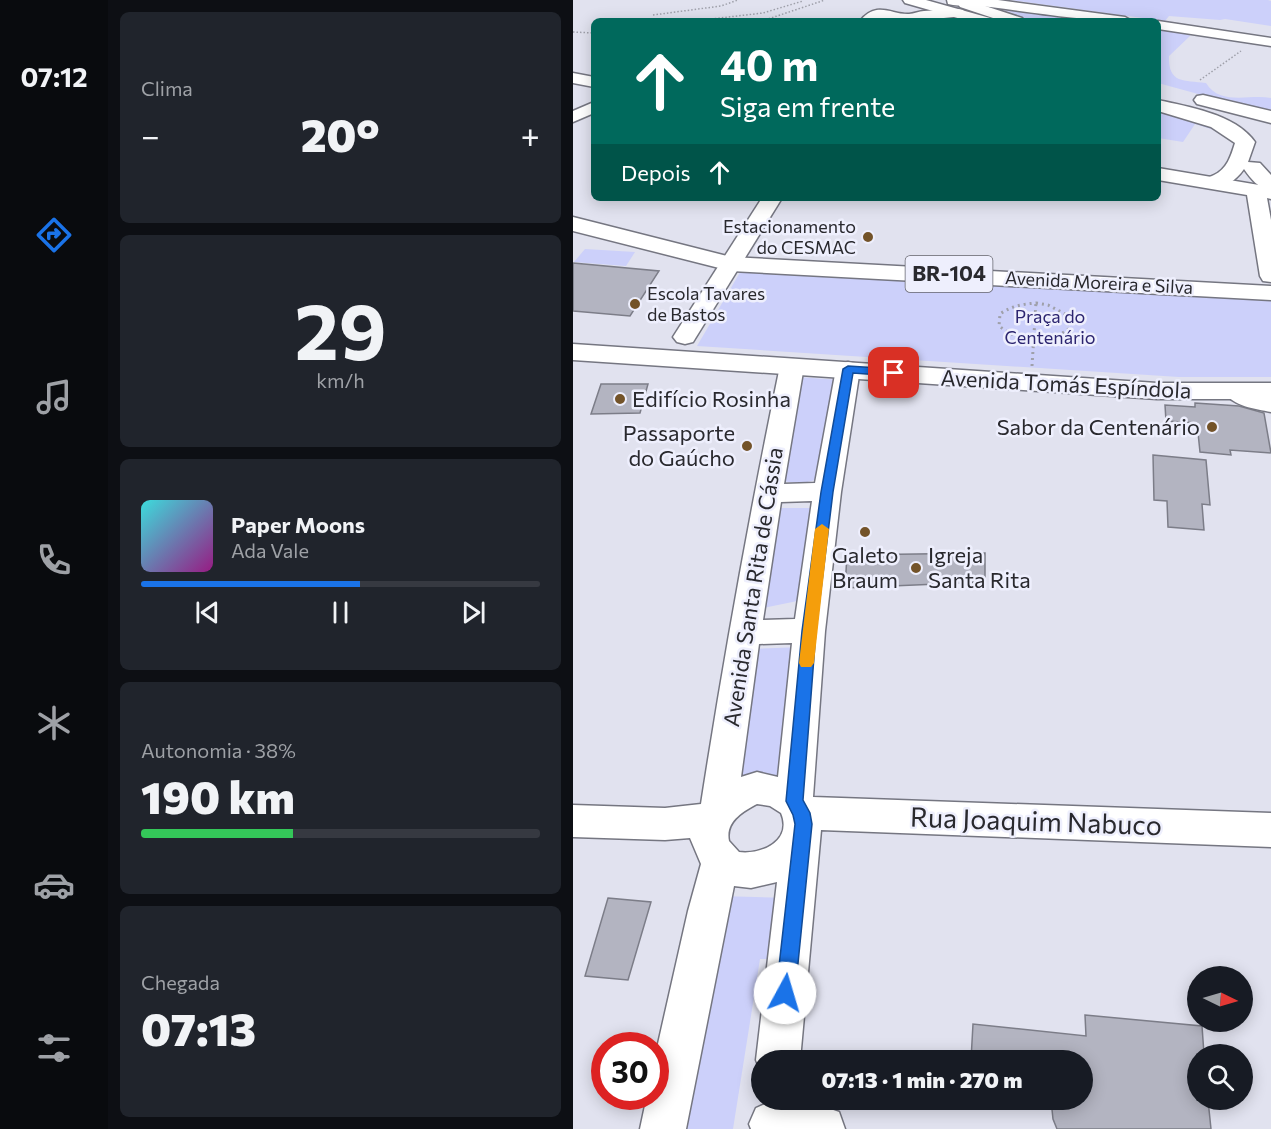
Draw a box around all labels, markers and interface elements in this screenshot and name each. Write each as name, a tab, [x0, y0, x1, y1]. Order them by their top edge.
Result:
text: 40 m	[720, 38, 818, 90]
icon: ahead	[621, 42, 699, 120]
text: 07:12	[20, 60, 88, 93]
text: Clima	[141, 76, 193, 100]
text: Siga em frente	[720, 90, 895, 123]
text: 20°	[301, 106, 380, 161]
text: −	[141, 114, 160, 155]
text: +	[521, 114, 540, 155]
icon: ahead	[703, 156, 736, 189]
text: Depois	[621, 159, 691, 186]
icon: directions	[33, 214, 75, 256]
place label: Estacionamento do CESMAC	[723, 215, 856, 258]
marker: Estacionamento do CESMAC	[861, 230, 875, 244]
road number: BR-104	[905, 256, 992, 292]
street label: Avenida Moreira e Silva	[1004, 266, 1194, 298]
text: 29	[294, 281, 387, 376]
place label: Escola Tavares de Bastos	[647, 282, 765, 325]
marker: Escola Tavares de Bastos	[628, 297, 642, 311]
park label: Praça do Centenário	[1004, 305, 1096, 348]
pin	[868, 347, 919, 398]
icon: arrive	[877, 356, 910, 389]
street label: Avenida Tomás Espíndola	[940, 363, 1192, 404]
text: km/h	[316, 368, 365, 392]
icon: music	[33, 376, 75, 418]
place label: Edifício Rosinha	[632, 385, 791, 412]
marker: Edifício Rosinha	[613, 392, 627, 406]
place label: Sabor da Centenário	[997, 413, 1200, 440]
place label: Passaporte do Gaúcho	[623, 419, 735, 471]
marker: Sabor da Centenário	[1205, 420, 1219, 434]
marker: Passaporte do Gaúcho	[740, 439, 754, 453]
street label: Avenida Santa Rita de Cássia	[717, 445, 788, 729]
text: Paper Moons	[231, 511, 365, 538]
marker: Galeto Braum	[858, 525, 872, 539]
text: Ada Vale	[231, 538, 309, 562]
icon: phone	[33, 539, 75, 581]
place label: Galeto Braum	[832, 541, 898, 593]
place label: Igreja Santa Rita	[928, 541, 1031, 593]
marker: Igreja Santa Rita	[909, 561, 923, 575]
icon: previous	[191, 596, 224, 629]
icon: pause	[324, 596, 357, 629]
icon: next	[457, 596, 490, 629]
icon: climate	[33, 702, 75, 744]
text: Autonomia · 38%	[141, 738, 296, 762]
text: 190 km	[141, 768, 295, 823]
street label: Rua Joaquim Nabuco	[910, 800, 1163, 841]
icon: car	[33, 864, 75, 906]
position arrow	[753, 961, 817, 1025]
north arrow	[1187, 966, 1253, 1032]
map controls	[1187, 966, 1253, 1110]
text: Chegada	[141, 970, 220, 994]
text: 07:13	[141, 1000, 256, 1055]
icon: filters	[33, 1027, 75, 1069]
speed limit sign: 30	[591, 1032, 669, 1110]
button: search	[1187, 1044, 1253, 1110]
text: 07:13 · 1 min · 270 m	[821, 1066, 1023, 1093]

